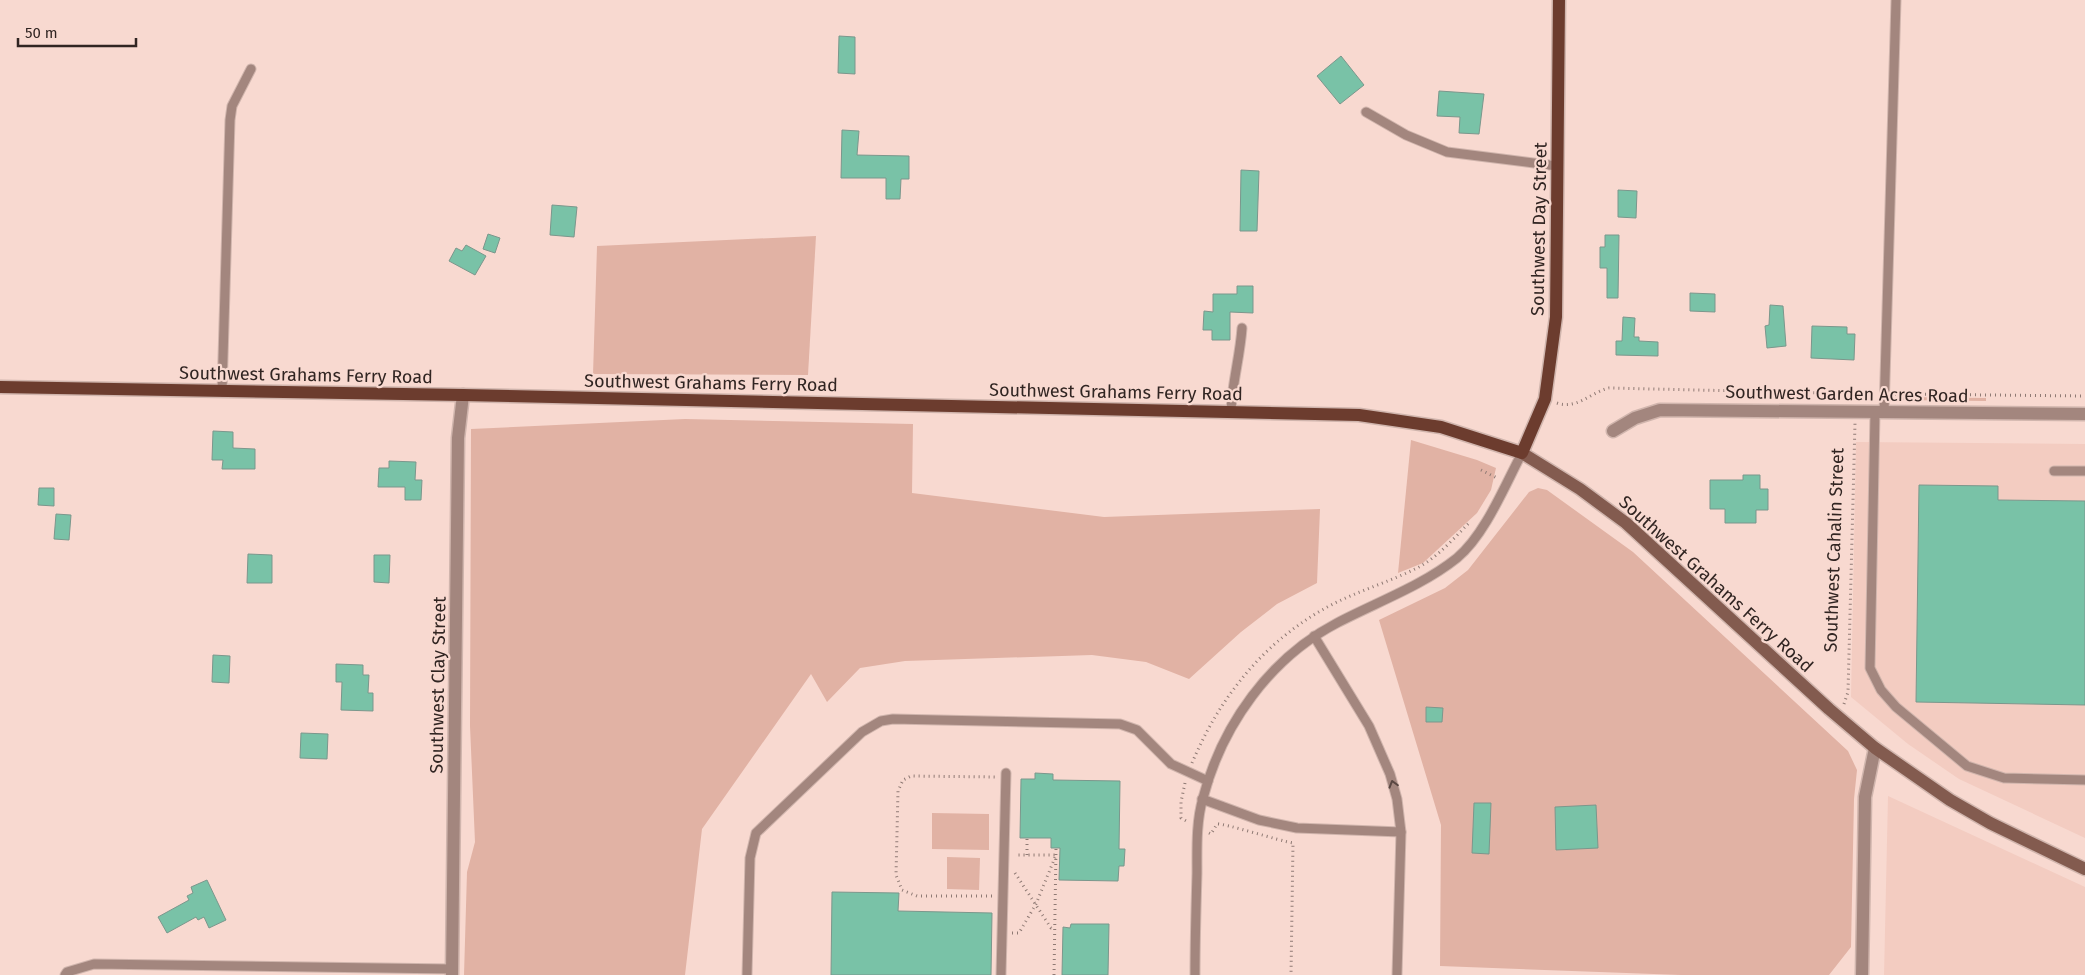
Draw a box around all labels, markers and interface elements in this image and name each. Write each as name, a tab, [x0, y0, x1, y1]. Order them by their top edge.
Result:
scale bar	[18, 15, 135, 47]
text: 50 m	[25, 24, 58, 42]
street label: Southwest Day Street	[1526, 142, 1552, 316]
street label: Southwest Grahams Ferry Road	[179, 362, 433, 388]
street label: Southwest Grahams Ferry Road	[584, 370, 838, 396]
street label: Southwest Grahams Ferry Road	[989, 379, 1243, 405]
street label: Southwest Garden Acres Road	[1725, 381, 1969, 407]
street label: Southwest Cahalin Street	[1819, 447, 1849, 653]
street label: Southwest Grahams Ferry Road	[1614, 491, 1818, 677]
street label: Southwest Clay Street	[425, 596, 451, 774]
one-way arrow	[1388, 780, 1398, 788]

